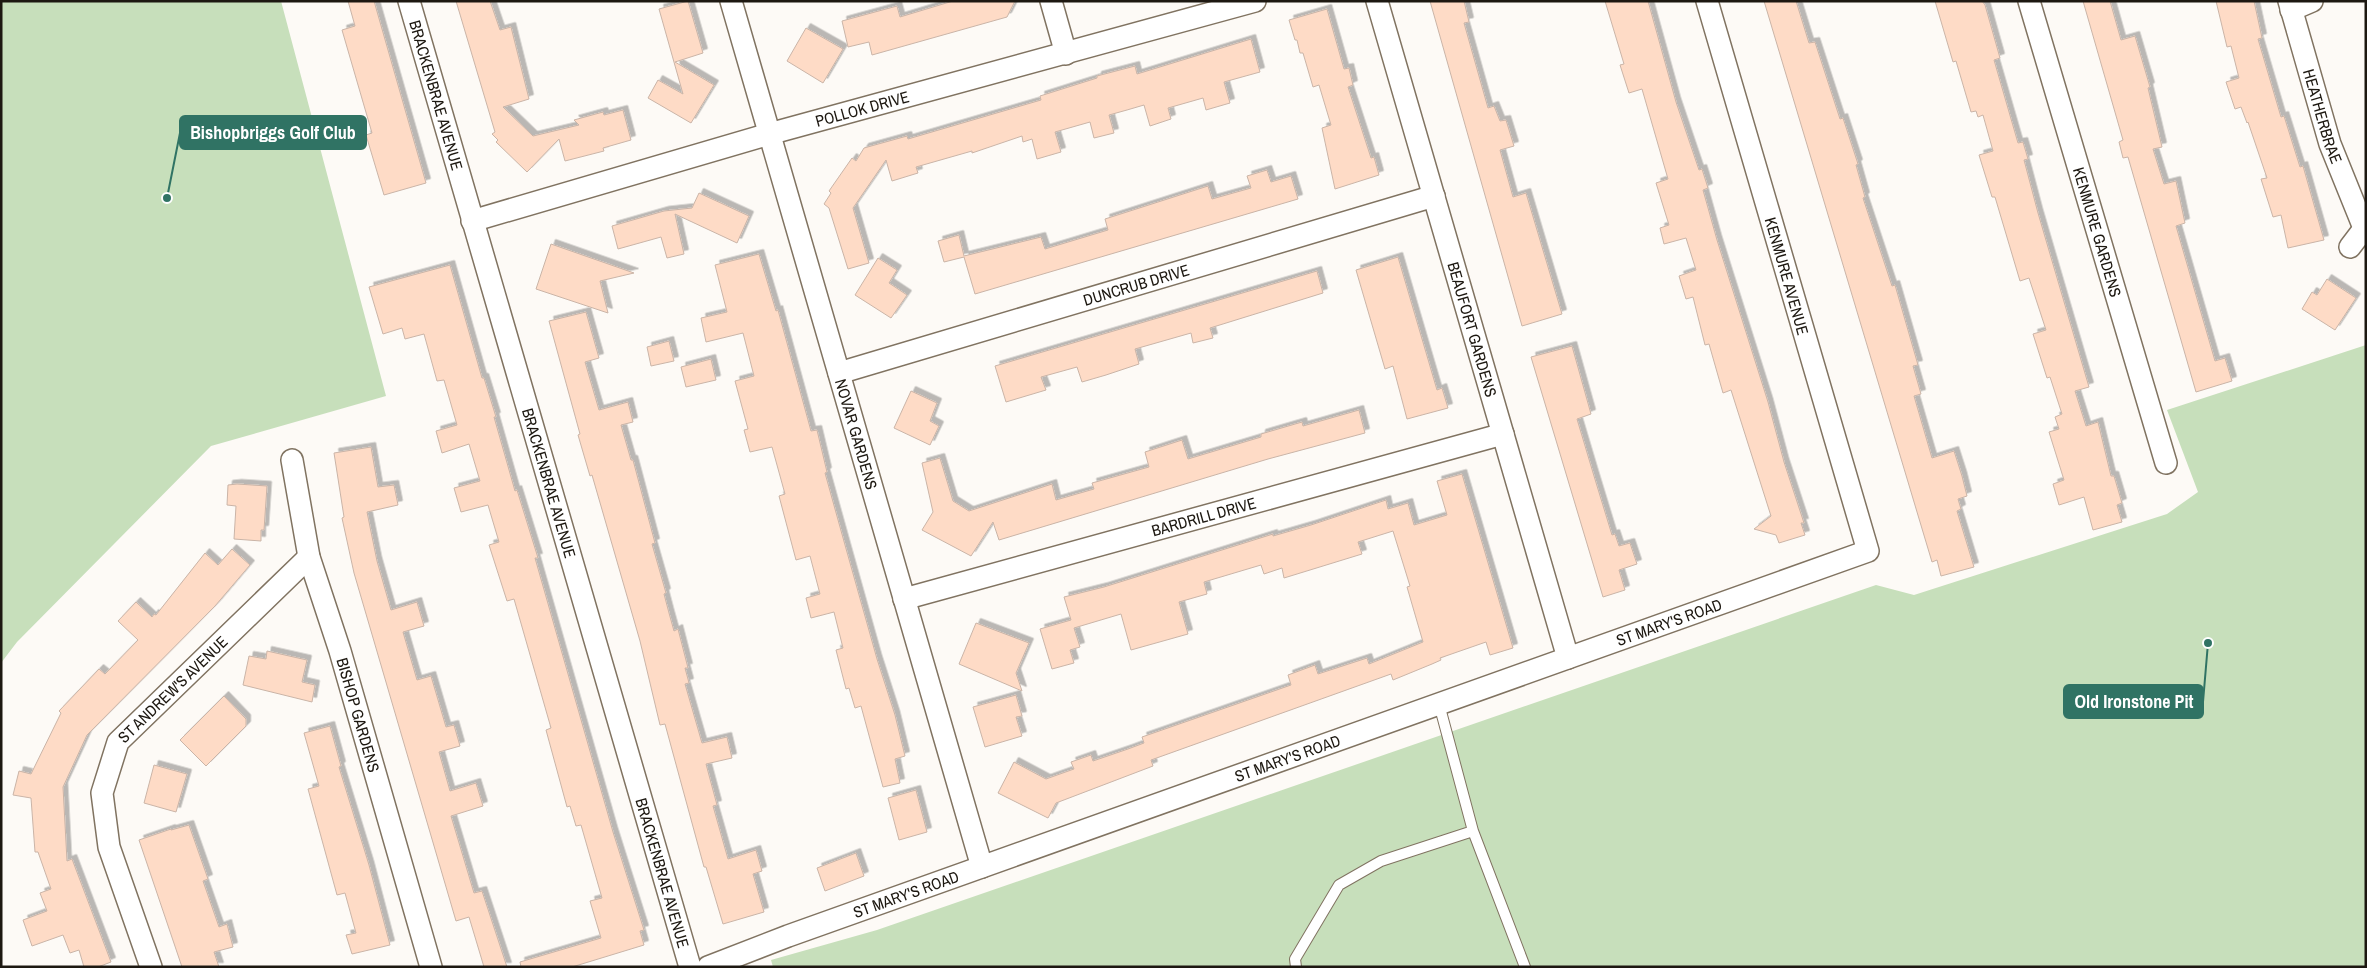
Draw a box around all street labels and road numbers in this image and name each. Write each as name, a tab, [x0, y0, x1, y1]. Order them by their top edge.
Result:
street label: BRACKENBRAE AVENUE	[404, 17, 469, 173]
street label: HEATHERBRAE	[2298, 66, 2348, 167]
street label: POLLOK DRIVE	[813, 85, 911, 132]
street label: KENMURE GARDENS	[2068, 165, 2127, 300]
street label: KENMURE AVENUE	[1760, 215, 1814, 337]
street label: DUNCRUB DRIVE	[1081, 258, 1192, 311]
street label: BEAUFORT GARDENS	[1442, 259, 1503, 400]
street label: NOVAR GARDENS	[830, 376, 883, 492]
street label: BRACKENBRAE AVENUE	[517, 405, 581, 561]
street label: BARDRILL DRIVE	[1149, 492, 1259, 541]
street label: ST MARY'S ROAD	[1613, 593, 1725, 651]
street label: ST ANDREW'S AVENUE	[113, 631, 232, 748]
street label: BISHOP GARDENS	[332, 655, 385, 775]
street label: ST MARY'S ROAD	[1232, 729, 1343, 787]
street label: BRACKENBRAE AVENUE	[630, 795, 695, 950]
street label: ST MARY'S ROAD	[850, 865, 962, 923]

